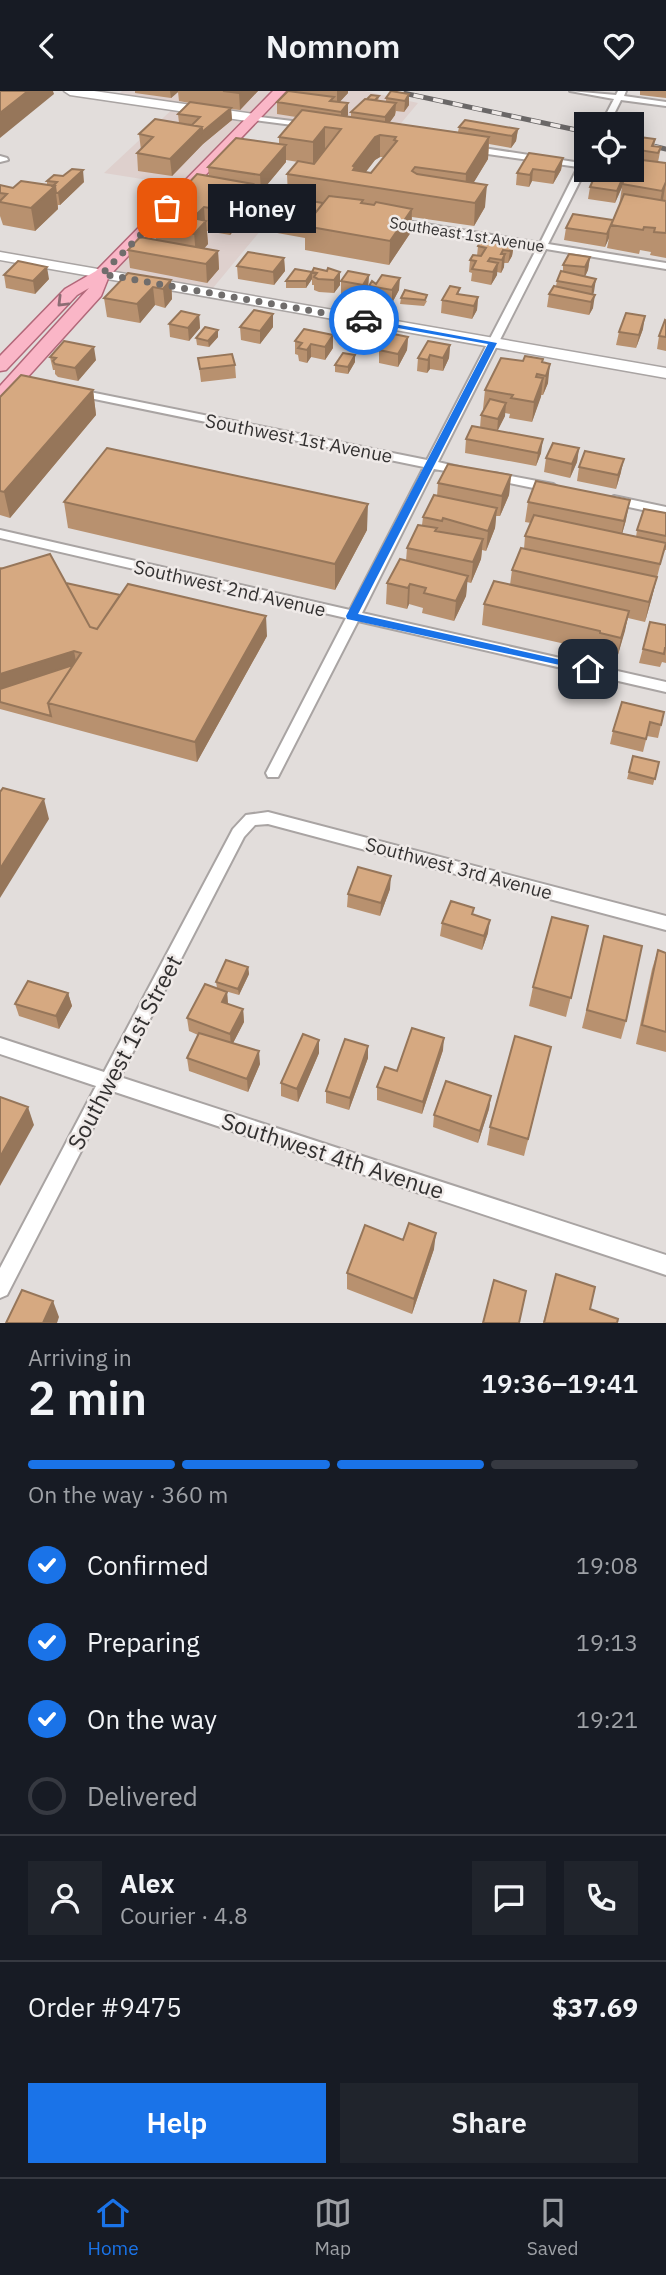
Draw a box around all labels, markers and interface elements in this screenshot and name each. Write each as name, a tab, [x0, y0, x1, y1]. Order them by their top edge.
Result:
text: Nomnom	[266, 25, 400, 67]
icon: back	[28, 27, 66, 65]
icon: heart	[600, 27, 638, 65]
map controls	[574, 112, 644, 182]
button: locate	[574, 112, 644, 182]
pin	[137, 178, 197, 238]
callout: Honey	[209, 183, 318, 233]
icon: bag	[148, 189, 186, 227]
text: Honey	[228, 193, 296, 223]
street label: Southeast 1st Avenue	[388, 212, 546, 256]
courier	[329, 285, 399, 355]
one-way arrow	[57, 294, 70, 307]
icon: car	[345, 301, 383, 339]
street label: Southwest 1st Avenue	[203, 408, 395, 468]
street label: Southwest 2nd Avenue	[132, 554, 328, 622]
pin	[558, 639, 618, 699]
icon: home	[569, 650, 607, 688]
street label: Southwest 3rd Avenue	[363, 832, 555, 904]
street label: Southwest 1st Street	[60, 949, 188, 1155]
street label: Southwest 4th Avenue	[218, 1105, 448, 1205]
text: Arriving in	[28, 1342, 132, 1372]
text: 19:36–19:41	[481, 1366, 638, 1400]
text: 2 min	[28, 1368, 147, 1428]
text: On the way · 360 m	[28, 1479, 228, 1509]
icon: check	[28, 1546, 66, 1584]
text: Confirmed	[87, 1548, 209, 1582]
text: 19:08	[576, 1550, 638, 1580]
icon: check	[28, 1623, 66, 1661]
text: Preparing	[87, 1625, 200, 1659]
text: 19:13	[576, 1627, 638, 1657]
icon: check	[28, 1700, 66, 1738]
text: On the way	[87, 1702, 217, 1736]
text: 19:21	[576, 1704, 638, 1734]
text: Delivered	[87, 1779, 198, 1813]
button: person	[28, 1861, 102, 1935]
button: chat	[472, 1861, 546, 1935]
button: phone	[564, 1861, 638, 1935]
text: Alex	[120, 1866, 174, 1900]
text: Courier · 4.8	[120, 1900, 248, 1930]
text: Order #9475	[28, 1990, 182, 2024]
text: $37.69	[552, 1990, 638, 2024]
button: Help	[28, 2083, 326, 2163]
button: Share	[340, 2083, 638, 2163]
tab: Home	[88, 2194, 139, 2260]
tab: Map	[314, 2194, 352, 2260]
tab: Saved	[527, 2194, 578, 2260]

